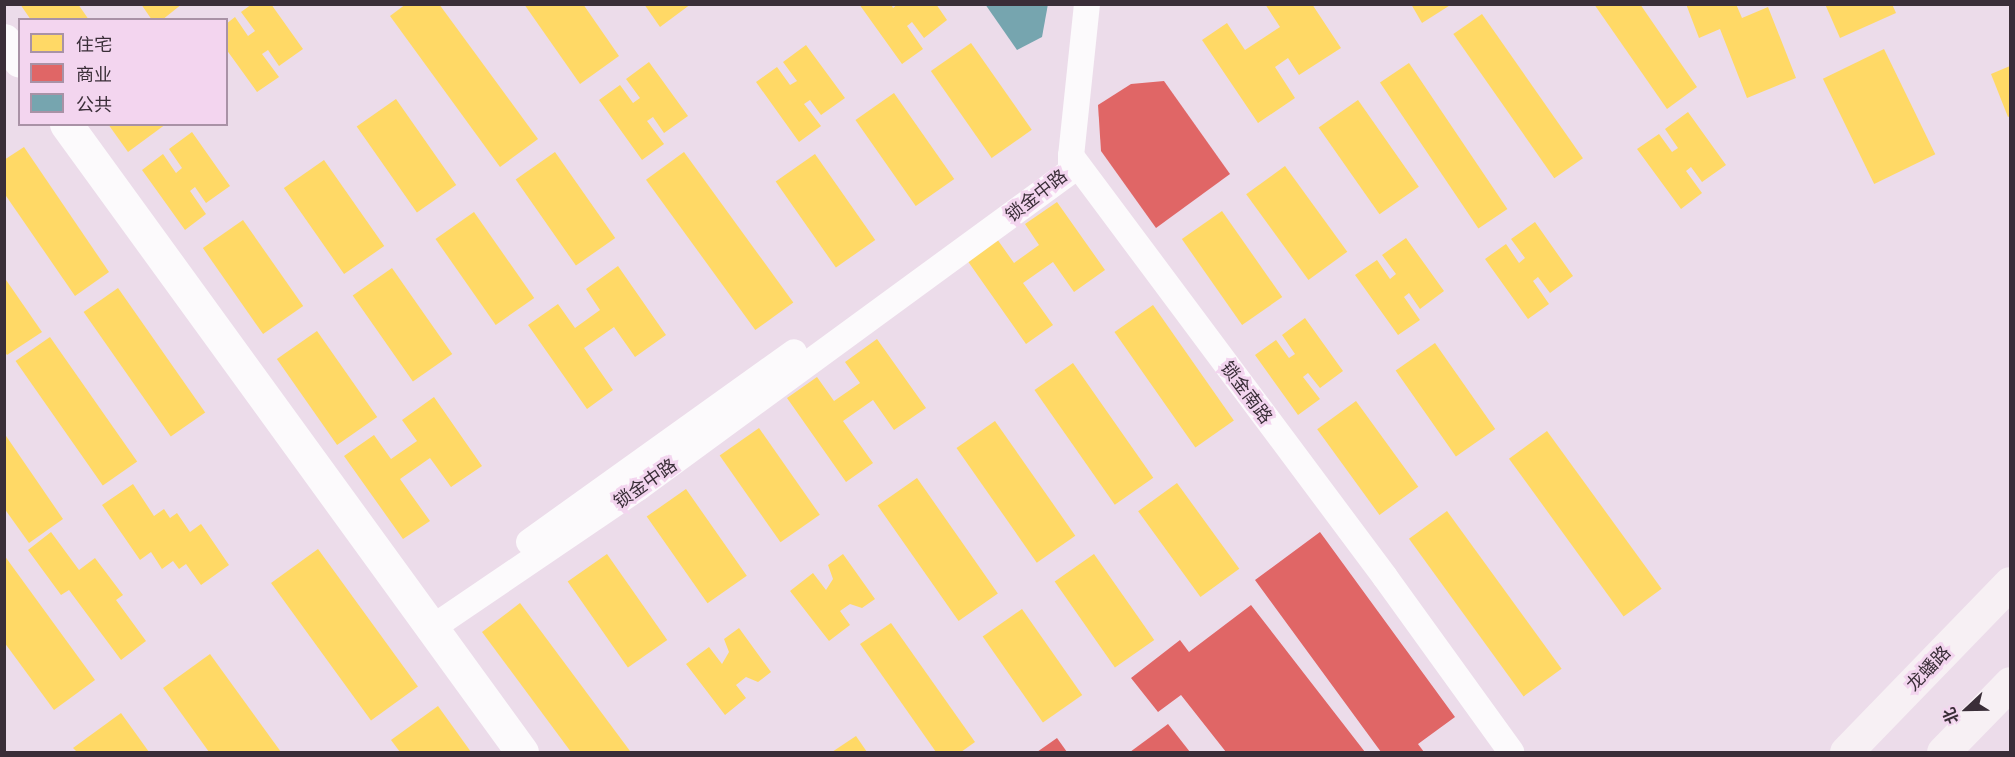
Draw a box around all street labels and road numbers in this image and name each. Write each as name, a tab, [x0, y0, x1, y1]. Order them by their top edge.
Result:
street label: 锁金中路	[1001, 164, 1071, 226]
street label: 锁金南路	[1217, 357, 1277, 427]
street label: 锁金中路	[609, 454, 681, 512]
street label: 龙蟠路	[1901, 641, 1955, 695]

